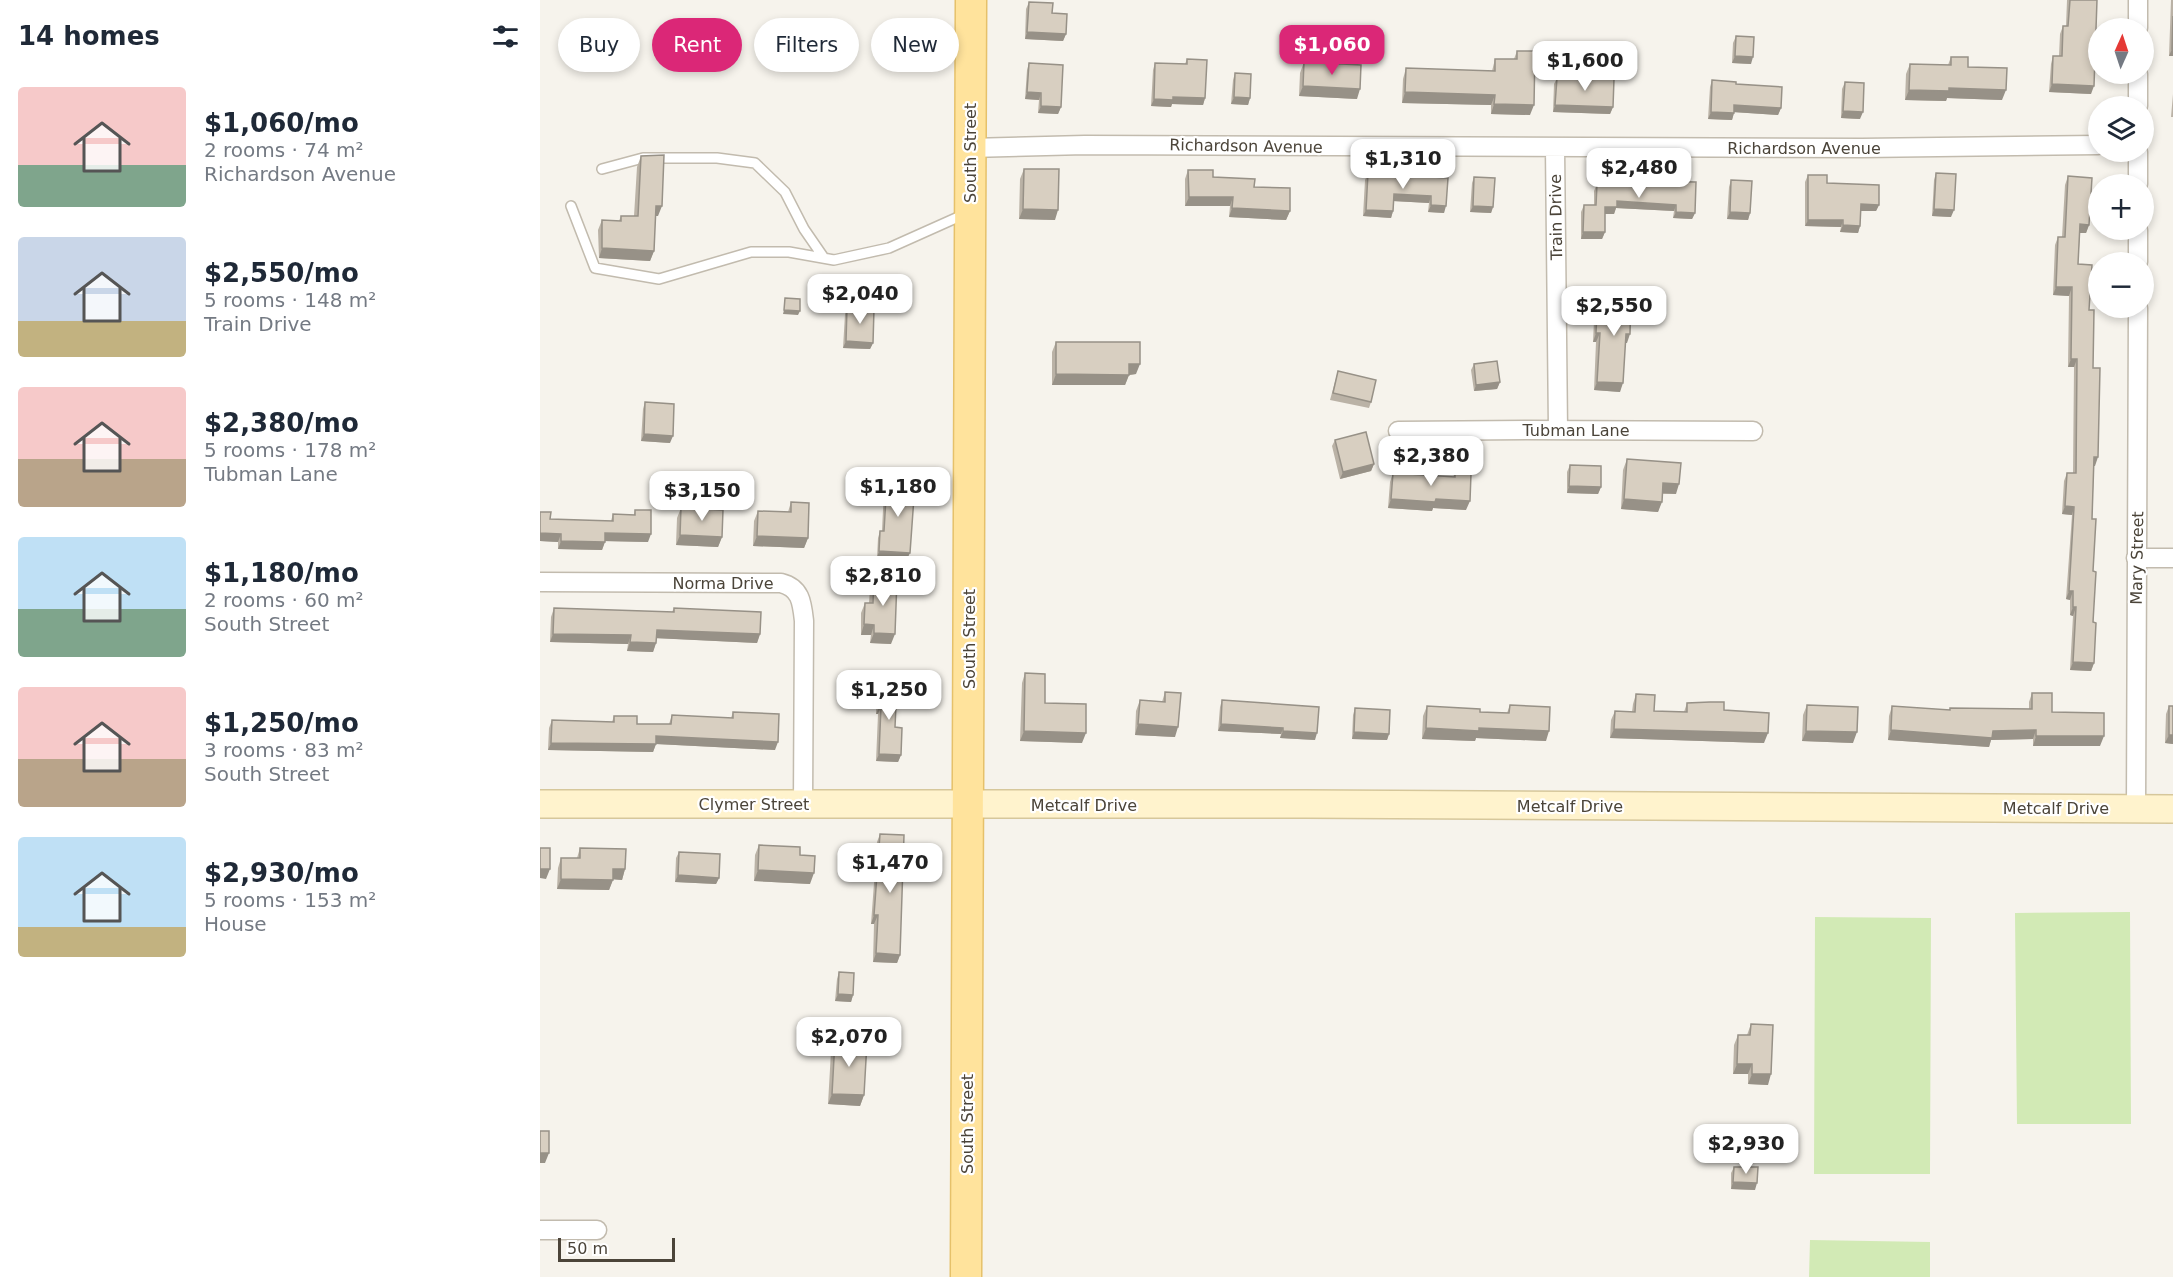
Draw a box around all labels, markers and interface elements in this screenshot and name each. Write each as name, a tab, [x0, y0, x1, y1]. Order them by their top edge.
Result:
chip: Buy	[558, 18, 640, 72]
chip: Rent	[652, 18, 742, 72]
chip: Filters	[754, 18, 859, 72]
chip: New	[871, 18, 959, 72]
north arrow	[2088, 18, 2154, 84]
map controls	[2088, 18, 2154, 318]
icon: filters	[489, 20, 522, 53]
text: 14 homes	[18, 21, 160, 51]
pin: $1,060	[1283, 25, 1381, 76]
text: $1,060	[1293, 32, 1371, 56]
pin: $1,600	[1536, 41, 1634, 92]
text: $1,600	[1546, 48, 1624, 72]
button: layers	[2088, 96, 2154, 162]
street label: South Street	[961, 103, 980, 203]
text: $1,060/mo	[204, 108, 359, 138]
icon: home	[66, 111, 138, 183]
street label: Richardson Avenue	[1169, 135, 1323, 157]
text: 2 rooms · 74 m²	[204, 138, 364, 162]
pin: $1,310	[1354, 139, 1452, 190]
street label: Richardson Avenue	[1727, 139, 1881, 158]
text: $1,310	[1364, 146, 1442, 170]
pin: $2,480	[1590, 148, 1688, 199]
text: $2,480	[1600, 155, 1678, 179]
text: Richardson Avenue	[204, 162, 396, 186]
street label: Train Drive	[1546, 174, 1566, 261]
button: +	[2088, 174, 2154, 240]
button: −	[2088, 252, 2154, 318]
text: $2,550/mo	[204, 258, 359, 288]
icon: home	[66, 261, 138, 333]
pin: $2,040	[811, 274, 909, 325]
text: $2,040	[821, 281, 899, 305]
pin: $2,550	[1565, 286, 1663, 337]
text: 5 rooms · 148 m²	[204, 288, 376, 312]
text: $2,550	[1575, 293, 1653, 317]
text: Train Drive	[204, 312, 312, 336]
text: $2,380/mo	[204, 408, 359, 438]
icon: home	[66, 411, 138, 483]
street label: Tubman Lane	[1522, 421, 1629, 440]
pin: $2,380	[1382, 436, 1480, 487]
text: 5 rooms · 178 m²	[204, 438, 376, 462]
text: $2,380	[1392, 443, 1470, 467]
text: Tubman Lane	[204, 462, 338, 486]
pin: $1,180	[849, 467, 947, 518]
pin: $3,150	[653, 471, 751, 522]
text: $1,180	[859, 474, 937, 498]
text: $3,150	[663, 478, 741, 502]
street label: Mary Street	[2127, 511, 2147, 605]
pin: $2,810	[834, 556, 932, 607]
text: $1,180/mo	[204, 558, 359, 588]
icon: home	[66, 561, 138, 633]
text: $2,810	[844, 563, 922, 587]
street label: Norma Drive	[672, 574, 774, 593]
text: 2 rooms · 60 m²	[204, 588, 364, 612]
street label: South Street	[960, 589, 979, 689]
text: South Street	[204, 612, 329, 636]
pin: $1,250	[840, 670, 938, 721]
text: $1,250	[850, 677, 928, 701]
text: $1,250/mo	[204, 708, 359, 738]
icon: home	[66, 711, 138, 783]
text: 3 rooms · 83 m²	[204, 738, 364, 762]
text: South Street	[204, 762, 329, 786]
street label: Clymer Street	[699, 795, 809, 814]
street label: Metcalf Drive	[1031, 796, 1137, 815]
street label: Metcalf Drive	[1517, 797, 1623, 816]
street label: Metcalf Drive	[2003, 799, 2109, 818]
pin: $1,470	[841, 843, 939, 894]
text: $1,470	[851, 850, 929, 874]
text: $2,930/mo	[204, 858, 359, 888]
icon: home	[66, 861, 138, 933]
text: 5 rooms · 153 m²	[204, 888, 376, 912]
text: House	[204, 912, 267, 936]
pin: $2,070	[800, 1017, 898, 1068]
text: $2,070	[810, 1024, 888, 1048]
street label: South Street	[958, 1074, 977, 1174]
pin: $2,930	[1697, 1124, 1795, 1175]
text: $2,930	[1707, 1131, 1785, 1155]
scale bar	[558, 1235, 675, 1262]
text: 50 m	[567, 1239, 608, 1258]

